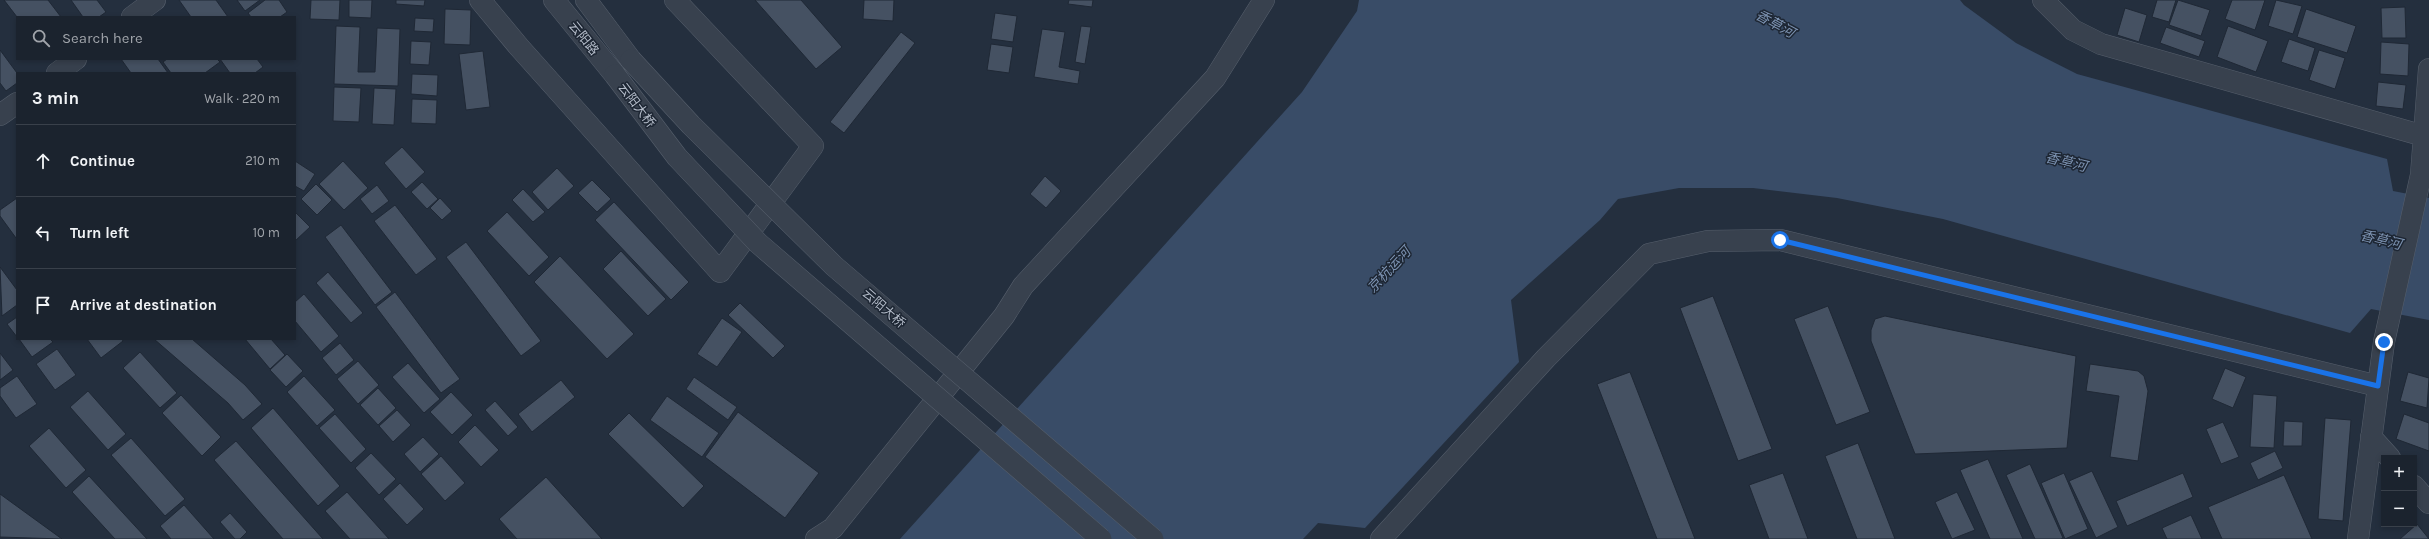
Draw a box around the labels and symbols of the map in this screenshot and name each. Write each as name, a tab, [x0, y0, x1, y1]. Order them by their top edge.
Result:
water label: 香草河	[1753, 6, 1800, 43]
street label: 云阳路	[566, 18, 602, 58]
street label: 云阳大桥	[615, 80, 659, 130]
water label: 香草河	[2044, 149, 2091, 176]
water label: 香草河	[2359, 227, 2406, 254]
route start	[1771, 231, 1789, 249]
water label: 京杭运河	[1364, 242, 1416, 296]
street label: 云阳大桥	[859, 285, 909, 331]
route end	[2375, 333, 2393, 351]

